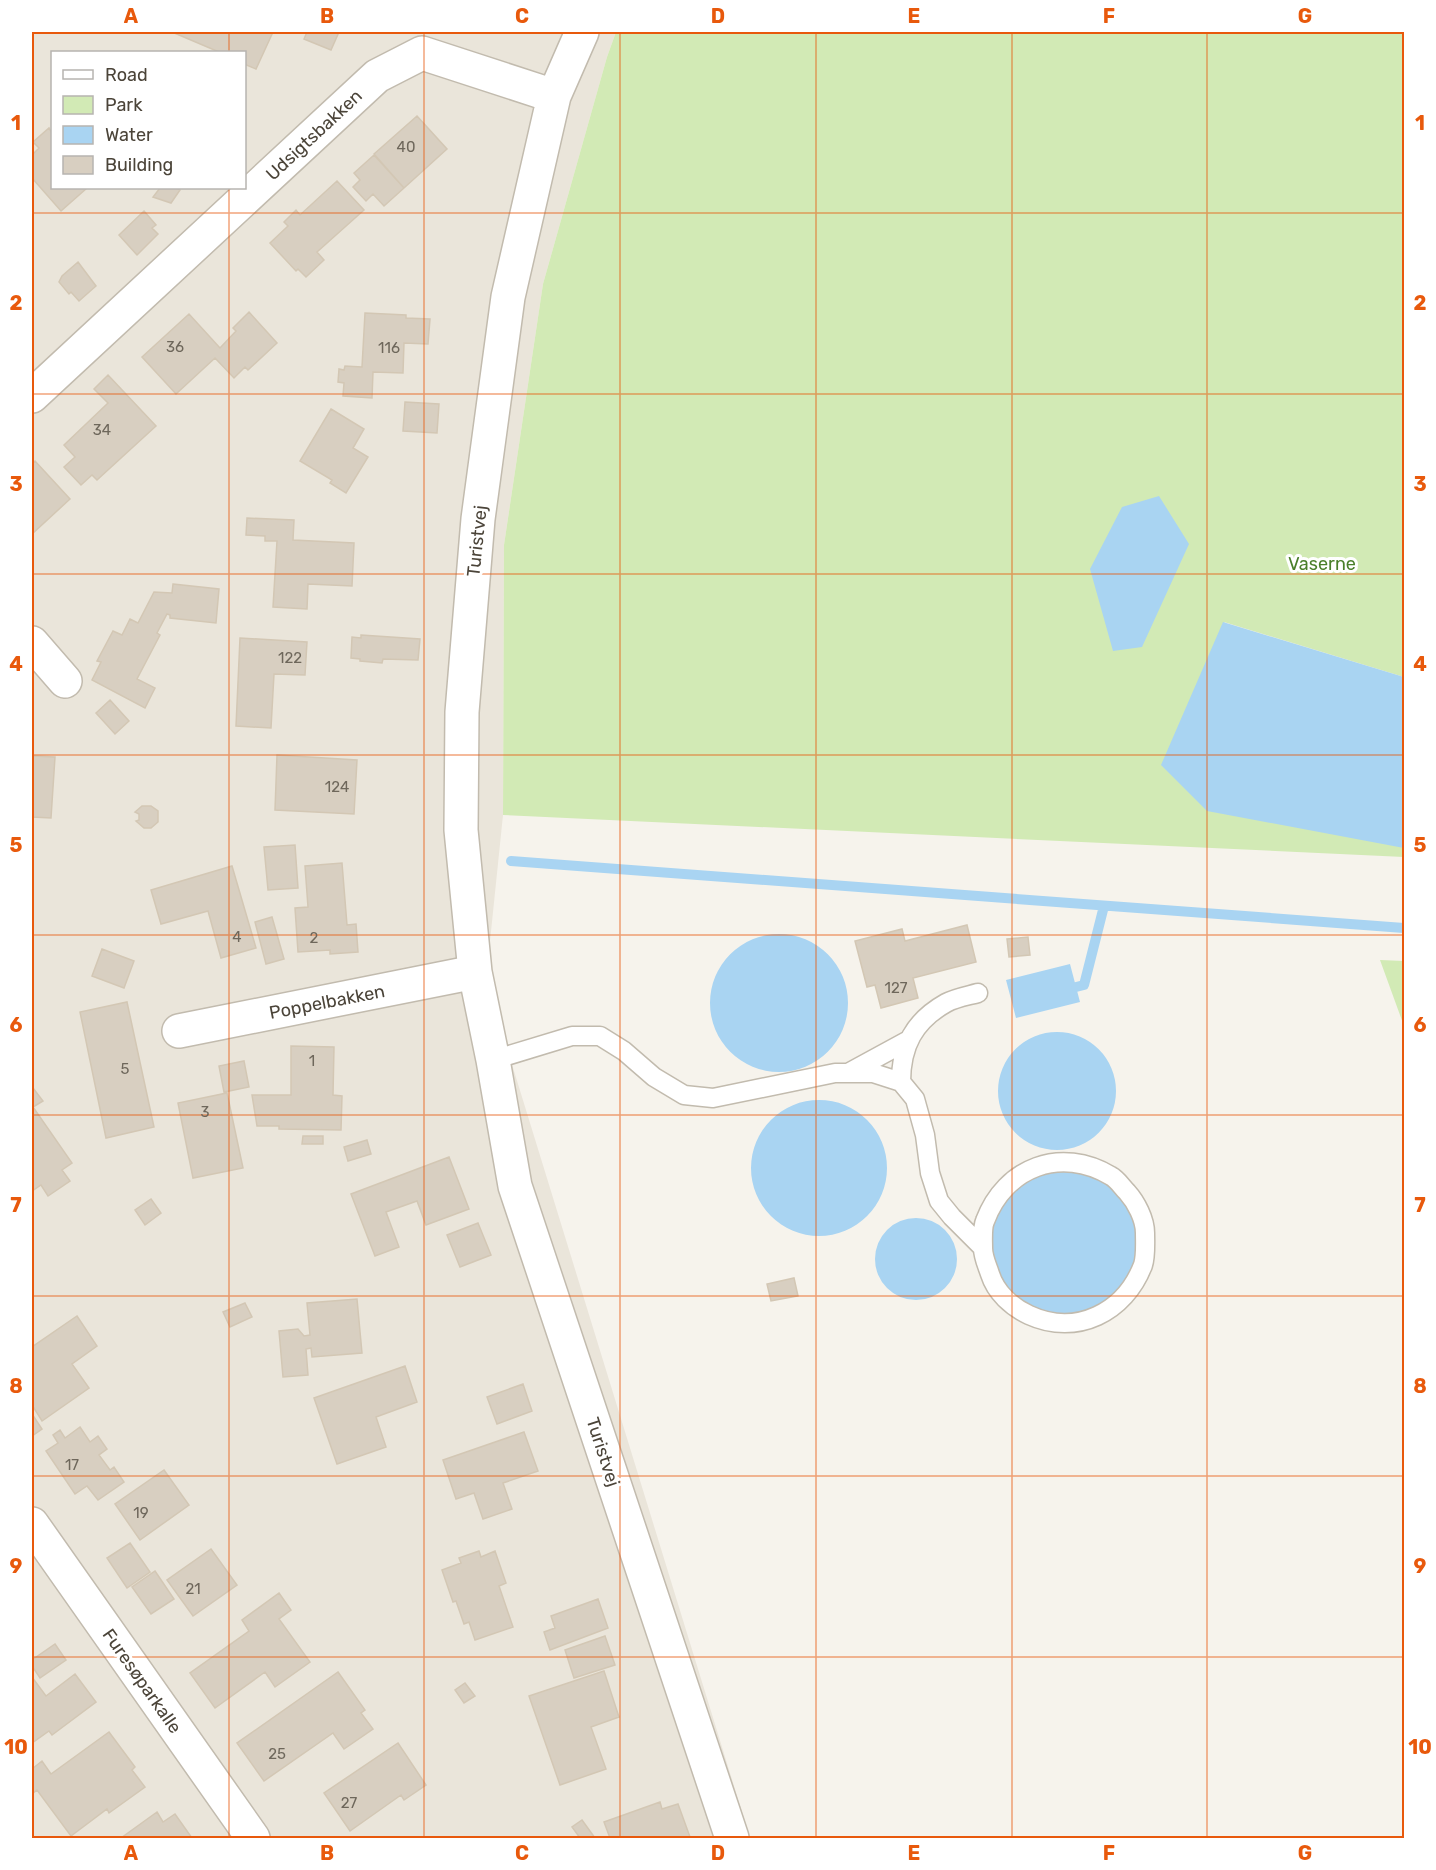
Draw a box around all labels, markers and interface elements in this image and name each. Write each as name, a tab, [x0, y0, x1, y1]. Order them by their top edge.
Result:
text: A	[124, 4, 139, 28]
text: B	[320, 4, 334, 28]
text: C	[515, 4, 529, 28]
text: D	[711, 4, 725, 28]
text: E	[908, 4, 920, 28]
text: F	[1103, 4, 1115, 28]
text: G	[1298, 4, 1312, 28]
legend	[51, 51, 246, 189]
text: Road	[105, 64, 148, 86]
street label: Udsigtsbakken	[261, 85, 367, 185]
text: Park	[105, 94, 143, 116]
text: 1	[11, 111, 21, 135]
text: 1	[1415, 111, 1425, 135]
text: Water	[105, 124, 153, 146]
house number: 40	[397, 138, 415, 156]
text: Building	[105, 154, 173, 176]
text: 2	[10, 291, 23, 315]
text: 2	[1414, 291, 1427, 315]
house number: 36	[166, 338, 184, 356]
house number: 116	[378, 339, 400, 357]
house number: 34	[93, 421, 111, 439]
text: 3	[9, 472, 23, 496]
text: 3	[1413, 472, 1427, 496]
street label: Turistvej	[462, 504, 492, 578]
park label: Vaserne	[1288, 553, 1356, 575]
house number: 122	[278, 649, 302, 667]
text: 4	[9, 652, 23, 676]
text: 4	[1413, 652, 1427, 676]
house number: 124	[325, 778, 349, 796]
text: 5	[10, 833, 23, 857]
text: 5	[1414, 833, 1427, 857]
house number: 4	[232, 928, 242, 946]
house number: 2	[310, 929, 319, 947]
house number: 127	[885, 979, 908, 997]
street label: Poppelbakken	[267, 980, 387, 1024]
text: 6	[9, 1013, 23, 1037]
text: 6	[1413, 1013, 1427, 1037]
house number: 1	[309, 1052, 315, 1070]
house number: 5	[121, 1060, 130, 1078]
house number: 3	[200, 1103, 210, 1121]
text: 7	[10, 1193, 22, 1217]
text: 7	[1414, 1193, 1426, 1217]
text: 8	[9, 1374, 23, 1398]
text: 8	[1413, 1374, 1427, 1398]
street label: Turistvej	[581, 1415, 625, 1489]
house number: 17	[65, 1456, 79, 1474]
house number: 19	[133, 1504, 149, 1522]
text: 9	[10, 1554, 23, 1578]
text: 9	[1414, 1554, 1427, 1578]
house number: 21	[185, 1580, 201, 1598]
street label: Furesøparkalle	[98, 1624, 186, 1738]
text: 10	[4, 1735, 28, 1759]
text: 10	[1408, 1735, 1432, 1759]
house number: 25	[268, 1745, 286, 1763]
house number: 27	[341, 1794, 358, 1812]
text: A	[124, 1841, 139, 1865]
text: B	[320, 1841, 334, 1865]
text: C	[515, 1841, 529, 1865]
text: D	[711, 1841, 725, 1865]
text: E	[908, 1841, 920, 1865]
text: F	[1103, 1841, 1115, 1865]
text: G	[1298, 1841, 1312, 1865]

